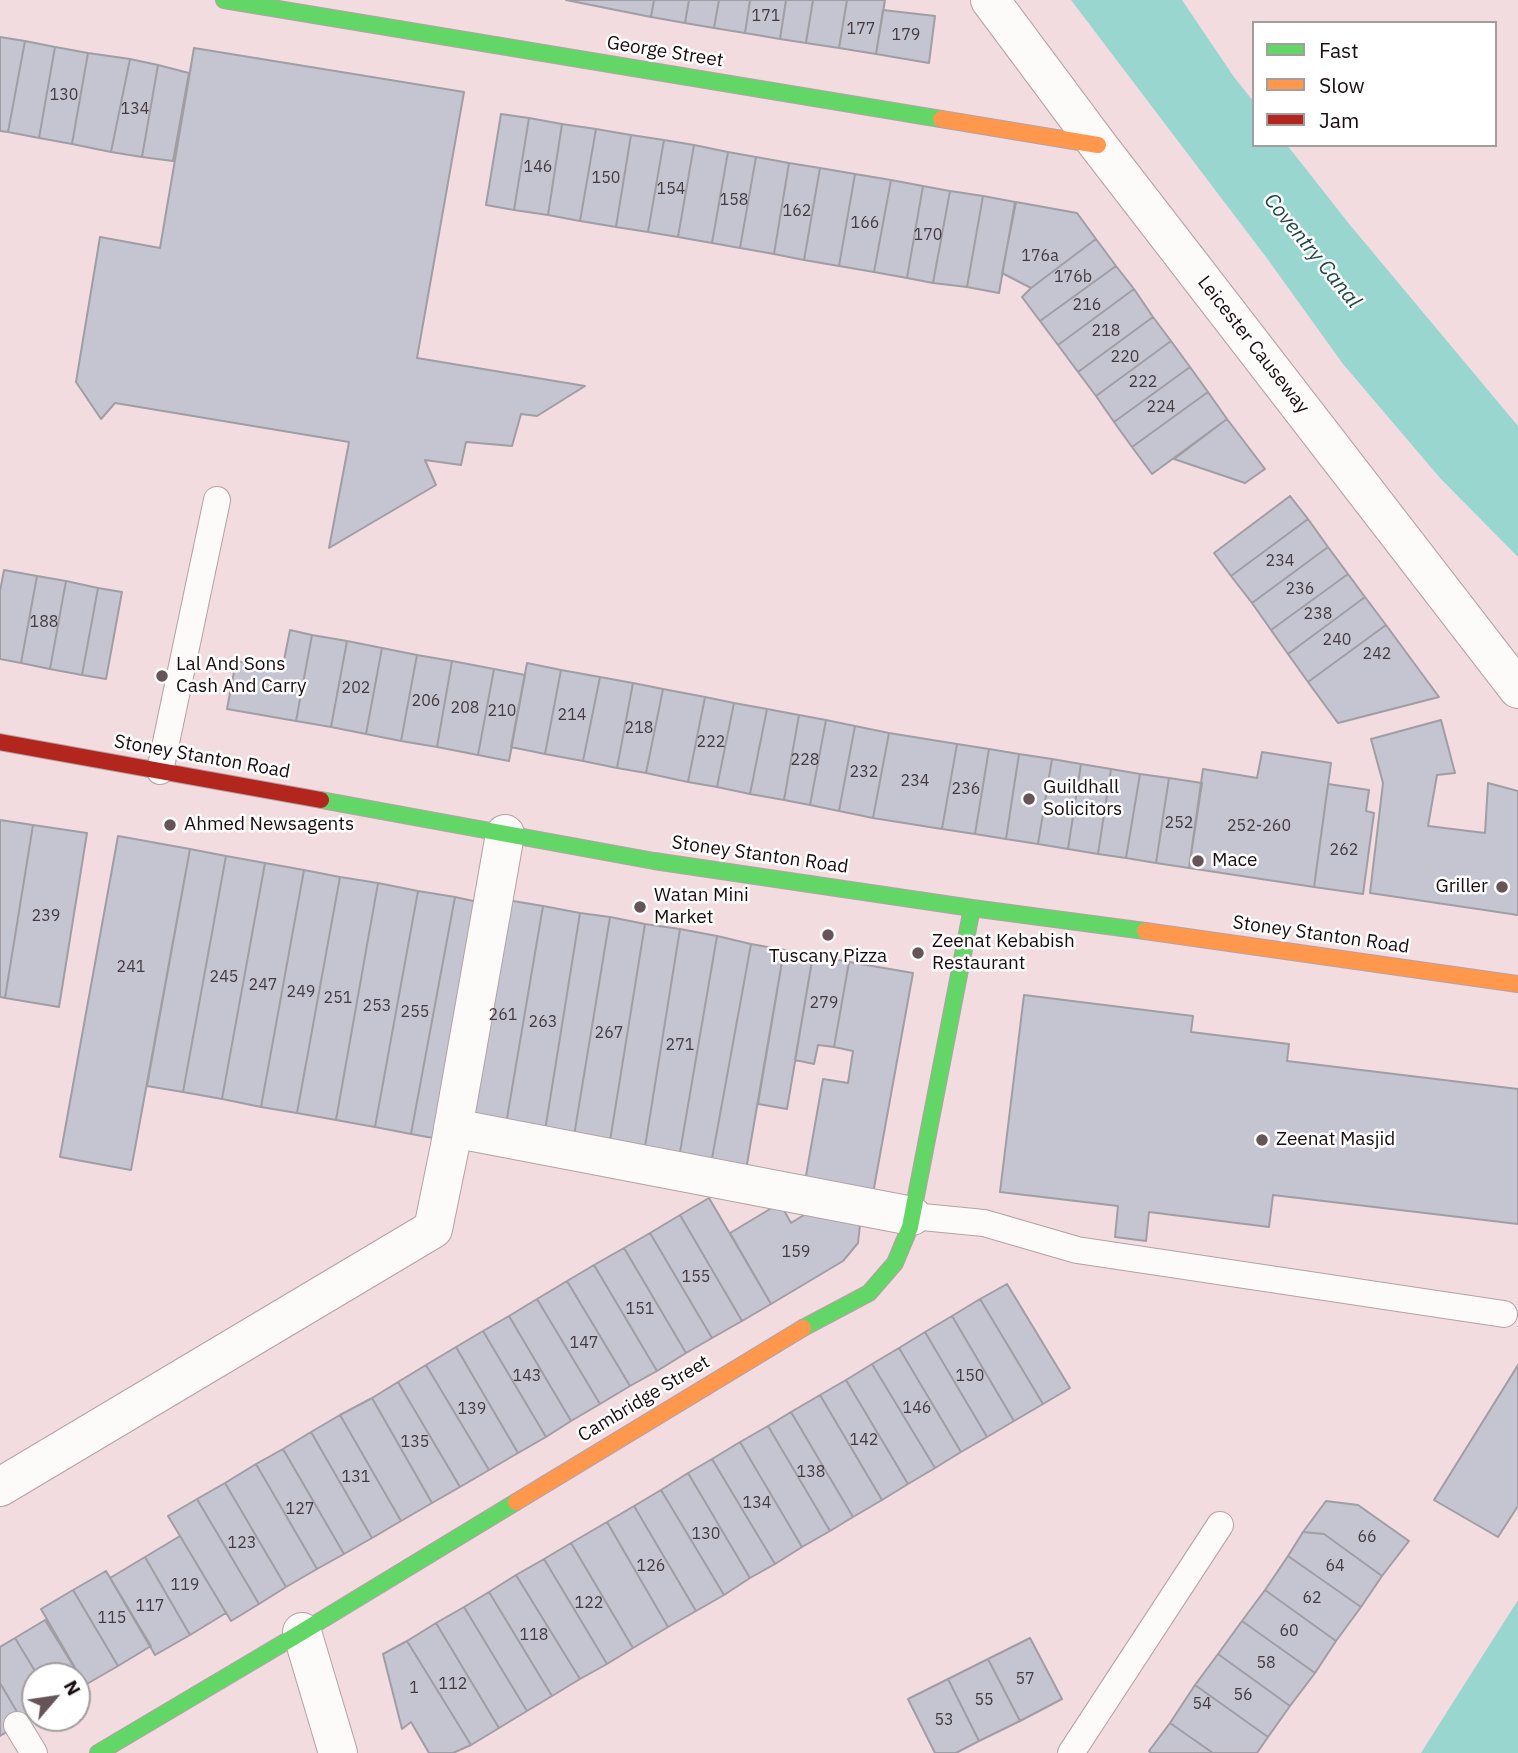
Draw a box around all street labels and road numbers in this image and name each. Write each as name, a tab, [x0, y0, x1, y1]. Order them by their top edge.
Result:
street label: George Street	[605, 32, 725, 72]
street label: Leicester Causeway	[1192, 272, 1314, 418]
street label: Stoney Stanton Road	[112, 730, 292, 784]
street label: Stoney Stanton Road	[670, 831, 850, 879]
street label: Stoney Stanton Road	[1231, 911, 1411, 959]
street label: Cambridge Street	[574, 1351, 714, 1447]

